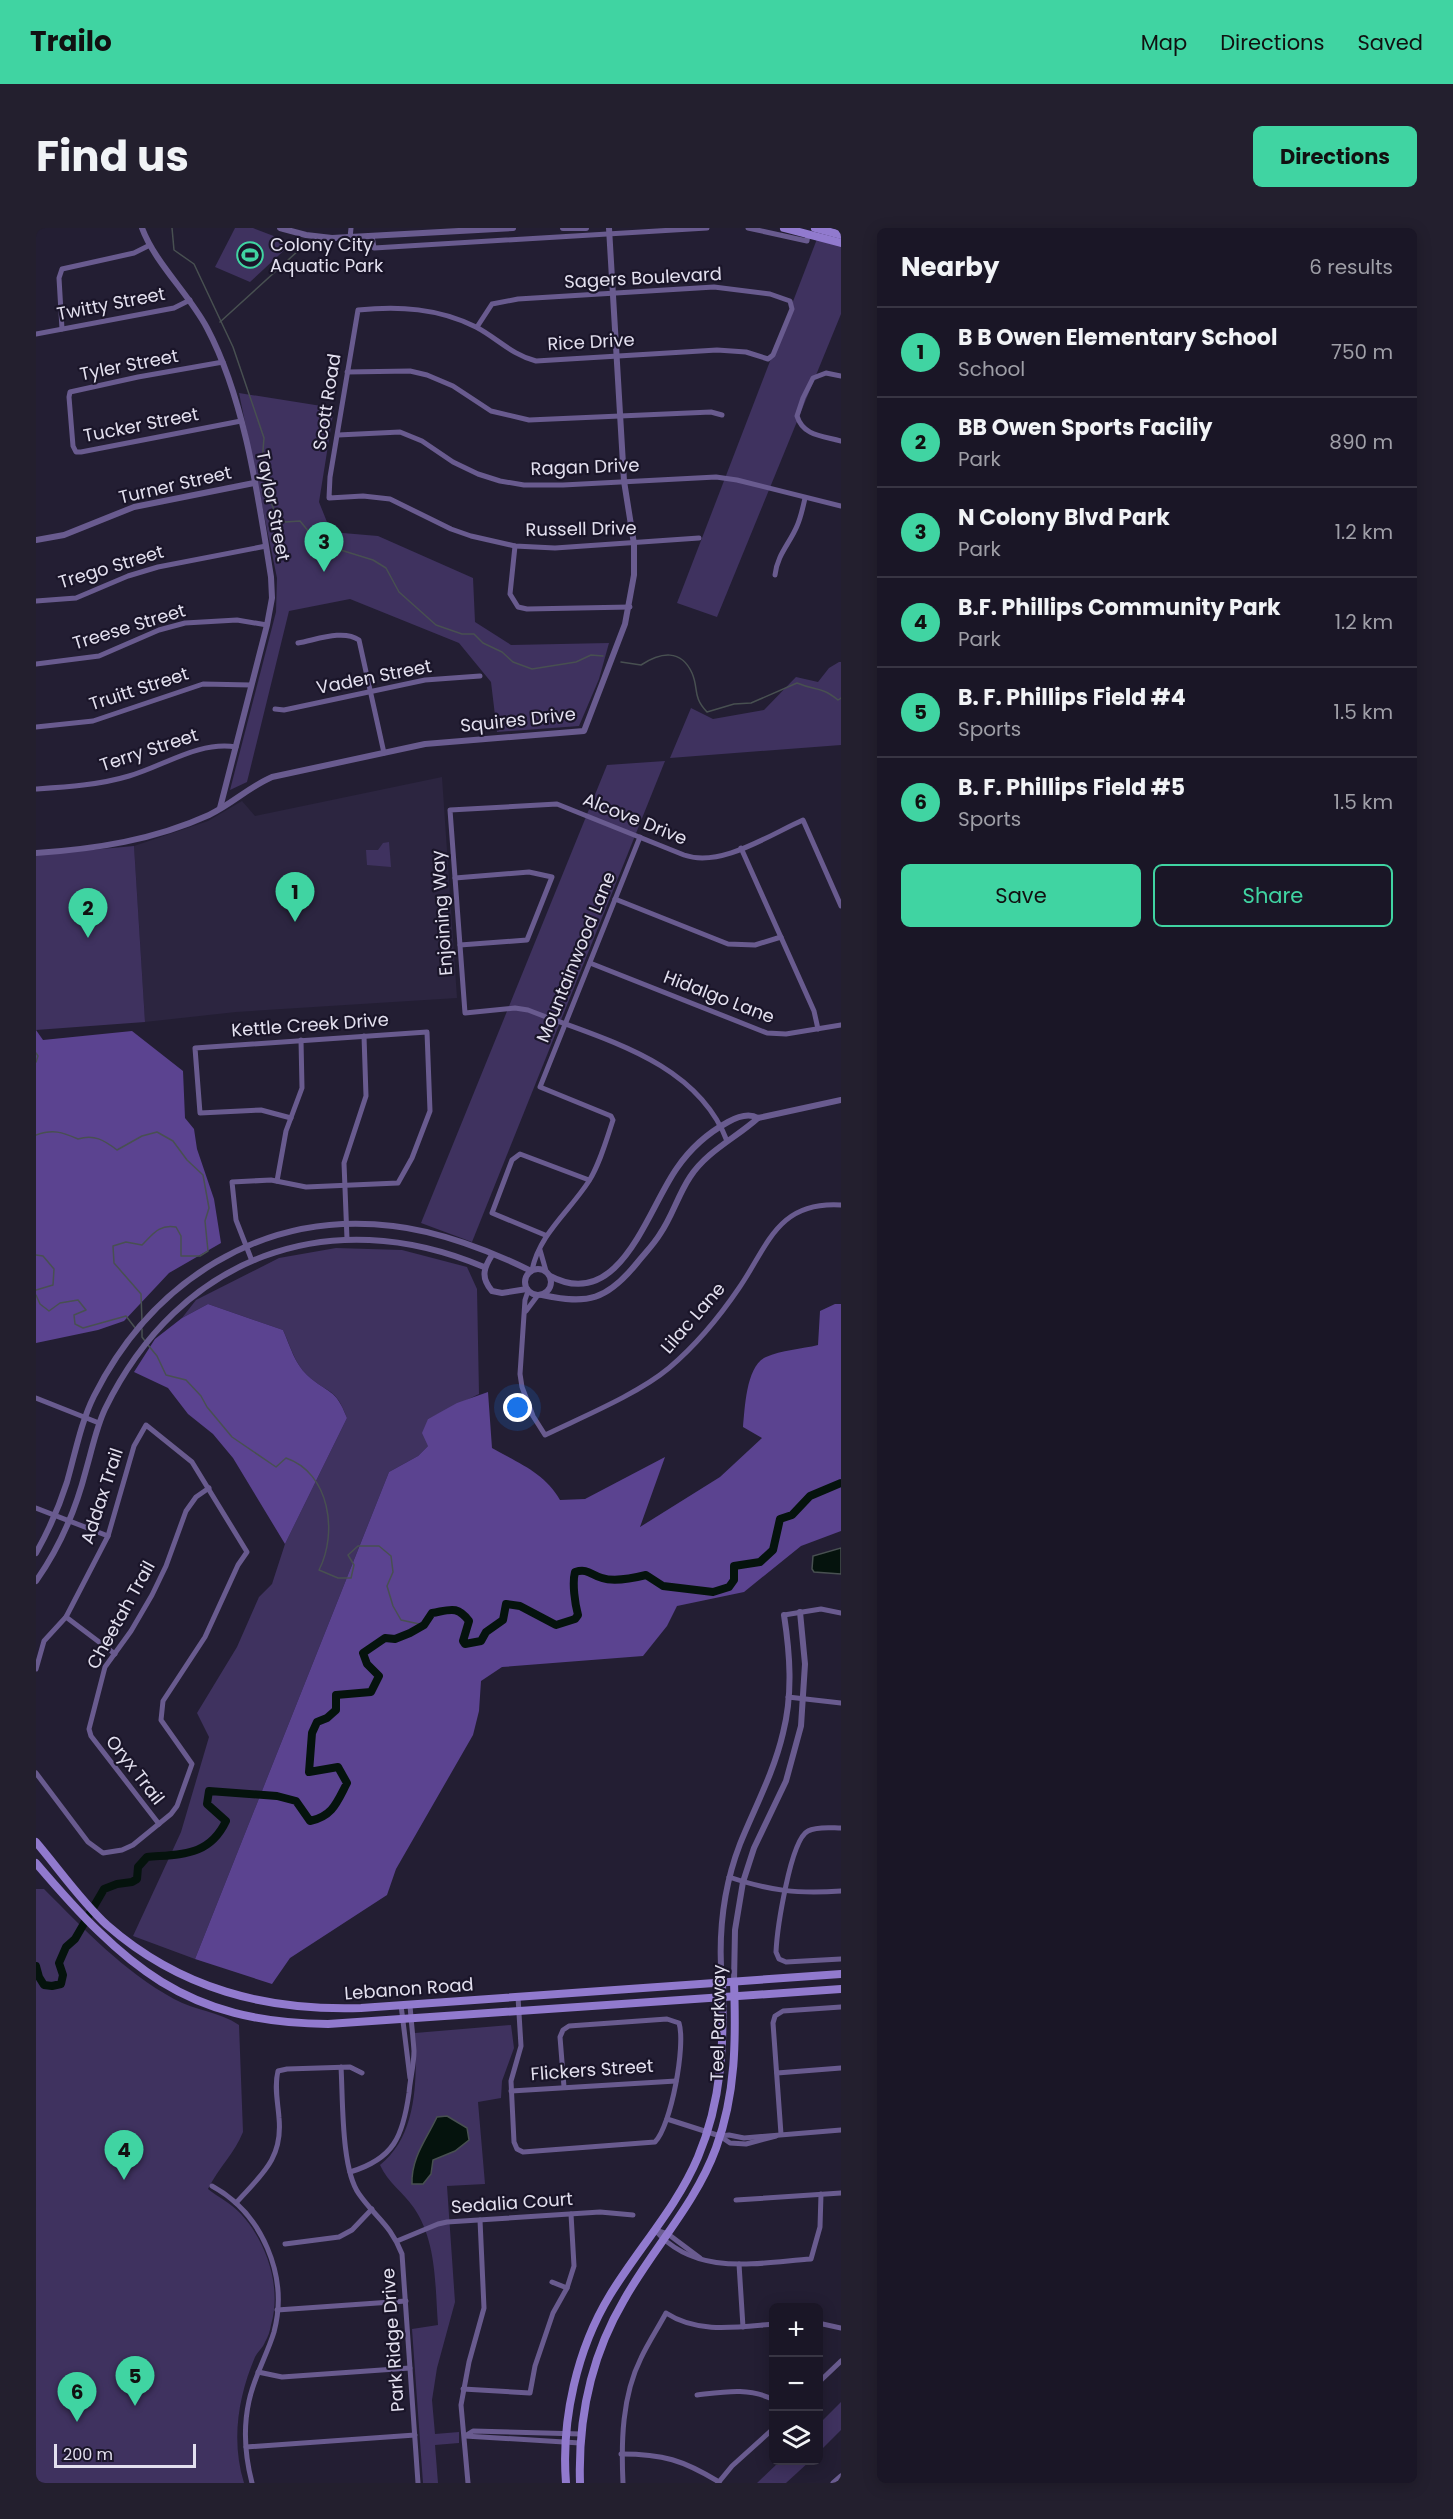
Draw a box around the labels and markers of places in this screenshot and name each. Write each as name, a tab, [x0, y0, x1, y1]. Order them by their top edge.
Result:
place label: Colony City Aquatic Park	[270, 232, 384, 278]
sports icon: Colony City Aquatic Park	[235, 240, 265, 270]
pin: 3	[304, 522, 344, 572]
pin: 1	[276, 872, 314, 922]
pin: 2	[68, 888, 108, 938]
pin: 4	[104, 2130, 143, 2180]
pin: 5	[116, 2356, 154, 2406]
pin: 6	[58, 2372, 96, 2422]

